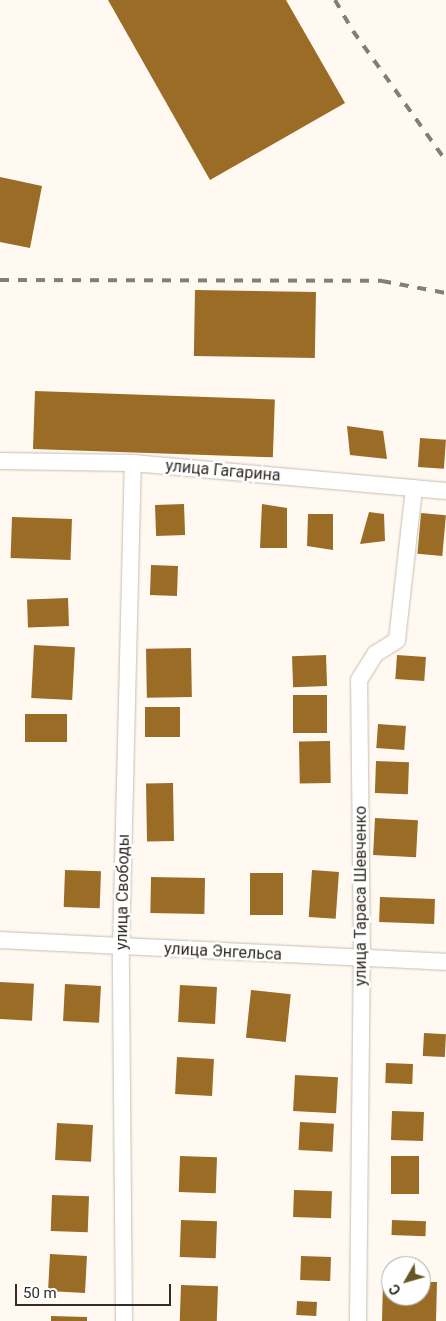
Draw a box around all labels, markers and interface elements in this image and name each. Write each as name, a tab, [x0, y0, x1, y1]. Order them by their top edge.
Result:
street label: улица Гагарина	[165, 456, 281, 486]
street label: улица Тараса Шевченко	[351, 806, 371, 986]
street label: улица Свободы	[112, 834, 134, 950]
street label: улица Энгельса	[164, 939, 282, 965]
north arrow	[381, 1256, 431, 1306]
scale bar	[18, 1274, 174, 1306]
text: С	[386, 1281, 404, 1298]
text: 50 m	[23, 1284, 57, 1302]

